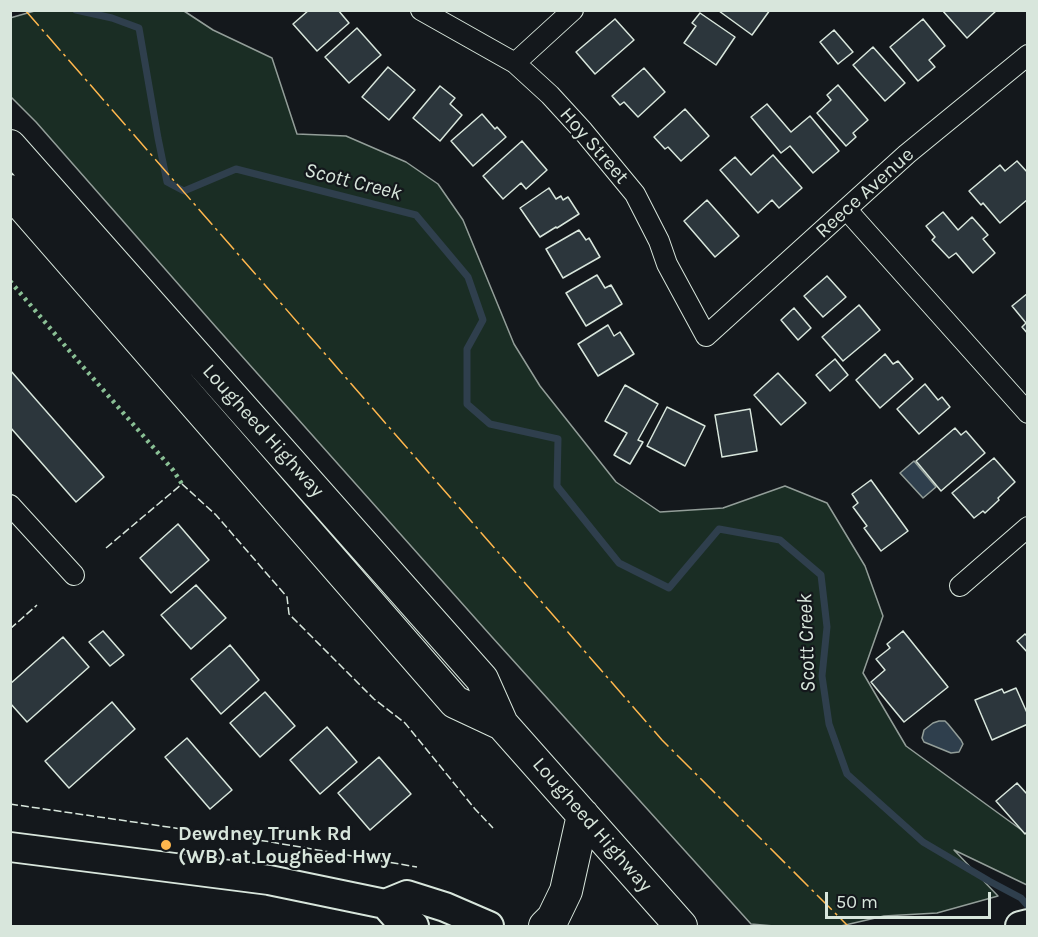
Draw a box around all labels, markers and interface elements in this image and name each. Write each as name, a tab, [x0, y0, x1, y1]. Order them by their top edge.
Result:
street label: Hoy Street	[554, 103, 634, 189]
street label: Reece Avenue	[811, 143, 919, 243]
water label: Scott Creek	[302, 158, 404, 206]
street label: Lougheed Highway	[197, 360, 329, 502]
water label: Scott Creek	[793, 593, 821, 693]
street label: Lougheed Highway	[527, 753, 657, 897]
place label: Dewdney Trunk Rd (WB) at Lougheed Hwy	[178, 822, 391, 869]
marker: Dewdney Trunk Rd (WB) at Lougheed Hwy	[159, 838, 173, 852]
scale bar	[828, 880, 994, 918]
text: 50 m	[836, 891, 878, 913]

